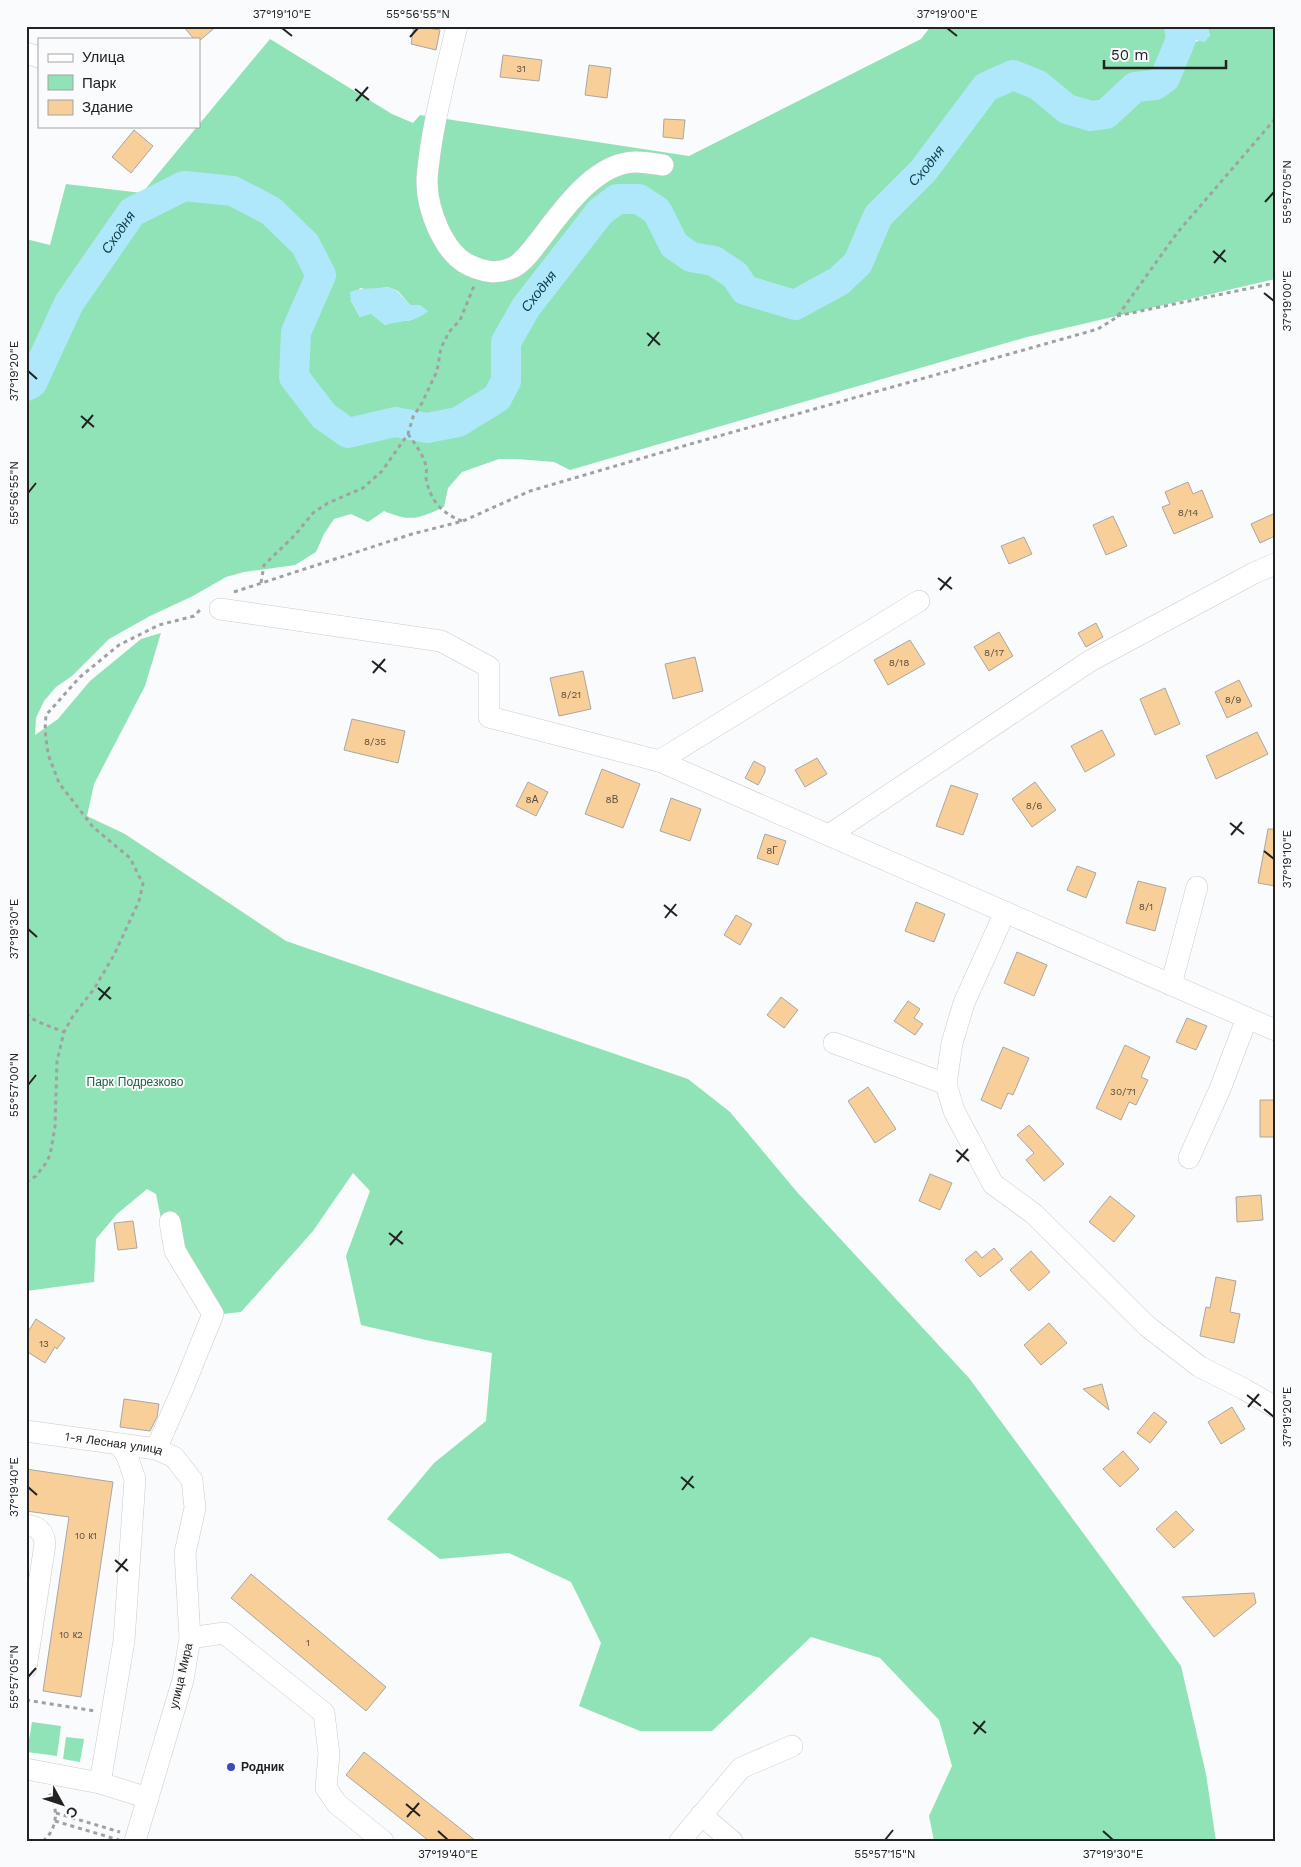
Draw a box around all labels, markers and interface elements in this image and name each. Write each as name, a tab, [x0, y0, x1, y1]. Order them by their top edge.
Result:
text: 37°19'10"E	[253, 7, 311, 21]
text: 55°56'55"N	[386, 7, 450, 21]
text: 37°19'00"E	[916, 7, 978, 21]
legend	[38, 38, 200, 128]
scale bar	[1104, 38, 1226, 70]
text: 50 m	[1111, 46, 1148, 64]
text: Улица	[82, 48, 125, 66]
house number: 31	[516, 63, 526, 74]
text: Парк	[82, 74, 116, 92]
text: Здание	[82, 98, 133, 116]
water label: Сходня	[905, 142, 948, 189]
text: 55°57'05"N	[1280, 160, 1294, 224]
water label: Сходня	[98, 208, 138, 256]
water label: Сходня	[517, 267, 560, 315]
text: 37°19'00"E	[1280, 270, 1294, 332]
text: 37°19'20"E	[7, 340, 21, 401]
text: 55°56'55"N	[7, 461, 21, 525]
house number: 8/14	[1178, 507, 1198, 518]
house number: 8/17	[984, 647, 1004, 658]
house number: 8/18	[889, 657, 909, 668]
house number: 8/21	[561, 689, 581, 700]
house number: 8/9	[1225, 694, 1241, 705]
house number: 8/35	[364, 736, 386, 747]
house number: 8А	[526, 794, 539, 805]
house number: 8В	[606, 794, 619, 805]
house number: 8/6	[1026, 800, 1042, 811]
text: 37°19'10"E	[1280, 830, 1294, 888]
house number: 8Г	[766, 845, 778, 856]
text: 37°19'30"E	[7, 898, 21, 959]
house number: 8/1	[1139, 901, 1153, 912]
text: 55°57'00"N	[7, 1053, 21, 1117]
park label: Парк Подрезково	[87, 1075, 184, 1089]
house number: 30/71	[1110, 1086, 1136, 1097]
house number: 13	[39, 1338, 49, 1349]
text: 37°19'20"E	[1280, 1386, 1294, 1447]
street label: 1-я Лесная улица	[64, 1429, 166, 1458]
text: 37°19'40"E	[7, 1457, 21, 1517]
house number: 10 к1	[75, 1530, 97, 1541]
house number: 10 к2	[59, 1629, 83, 1640]
house number: 1	[306, 1637, 310, 1648]
street label: улица Мира	[167, 1641, 195, 1710]
text: 55°57'05"N	[7, 1645, 21, 1709]
place label: Родник	[241, 1760, 285, 1774]
marker: Родник	[225, 1761, 237, 1773]
north arrow	[38, 1780, 88, 1830]
text: С	[63, 1803, 81, 1821]
text: 37°19'40"E	[418, 1847, 478, 1861]
text: 55°57'15"N	[854, 1847, 916, 1861]
text: 37°19'30"E	[1083, 1847, 1144, 1861]

